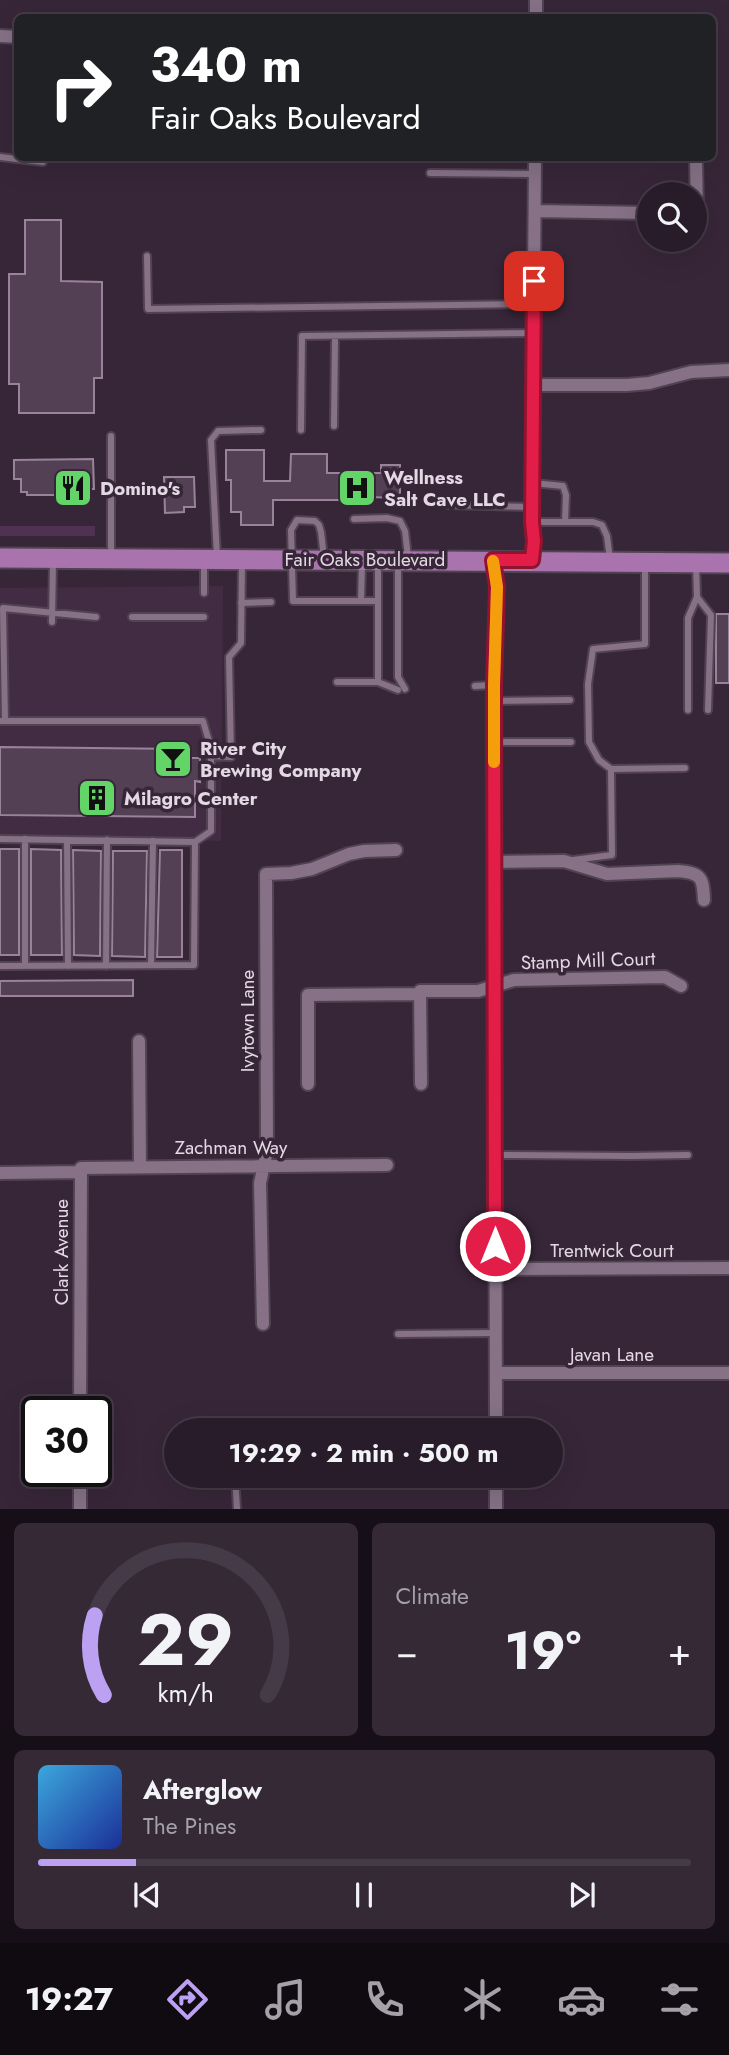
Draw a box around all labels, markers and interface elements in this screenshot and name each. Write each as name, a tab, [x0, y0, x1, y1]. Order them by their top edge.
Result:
text: 340 m	[150, 30, 302, 100]
icon: right	[35, 42, 126, 133]
text: Fair Oaks Boulevard	[150, 95, 421, 141]
map controls	[637, 182, 707, 252]
button: search	[637, 182, 707, 252]
pin	[504, 251, 564, 311]
icon: arrive	[515, 262, 553, 300]
place label: Wellness Salt Cave LLC	[384, 464, 506, 513]
restaurant icon: Domino's	[52, 467, 94, 509]
hospital icon: Wellness Salt Cave LLC	[336, 467, 378, 509]
place label: Domino's	[100, 475, 180, 502]
street label: Fair Oaks Boulevard	[285, 546, 445, 573]
place label: River City Brewing Company	[200, 735, 363, 784]
bar icon: River City Brewing Company	[152, 738, 194, 780]
building icon: Milagro Center	[76, 777, 118, 819]
place label: Milagro Center	[124, 785, 258, 812]
street label: Stamp Mill Court	[520, 945, 656, 976]
street label: Ivytown Lane	[234, 969, 261, 1072]
street label: Zachman Way	[175, 1134, 288, 1161]
street label: Clark Avenue	[48, 1199, 75, 1305]
position arrow	[458, 1209, 532, 1283]
street label: Trentwick Court	[550, 1237, 674, 1264]
street label: Javan Lane	[567, 1341, 654, 1368]
speed limit sign: 30	[21, 1396, 112, 1487]
text: 19:29 · 2 min · 500 m	[228, 1434, 499, 1472]
text: Climate	[396, 1579, 469, 1613]
text: 29	[138, 1588, 234, 1693]
text: 19°	[504, 1613, 581, 1689]
text: −	[396, 1624, 418, 1679]
text: +	[668, 1624, 691, 1679]
text: km/h	[157, 1675, 214, 1711]
text: Afterglow	[143, 1771, 262, 1809]
text: The Pines	[143, 1809, 236, 1843]
icon: previous	[128, 1876, 166, 1914]
icon: pause	[345, 1876, 383, 1914]
icon: next	[563, 1876, 601, 1914]
icon: directions	[163, 1975, 212, 2024]
icon: music	[261, 1975, 310, 2024]
icon: phone	[360, 1975, 409, 2024]
icon: climate	[458, 1975, 507, 2024]
icon: car	[557, 1975, 606, 2024]
icon: filters	[655, 1975, 704, 2024]
text: 19:27	[25, 1976, 113, 2022]

